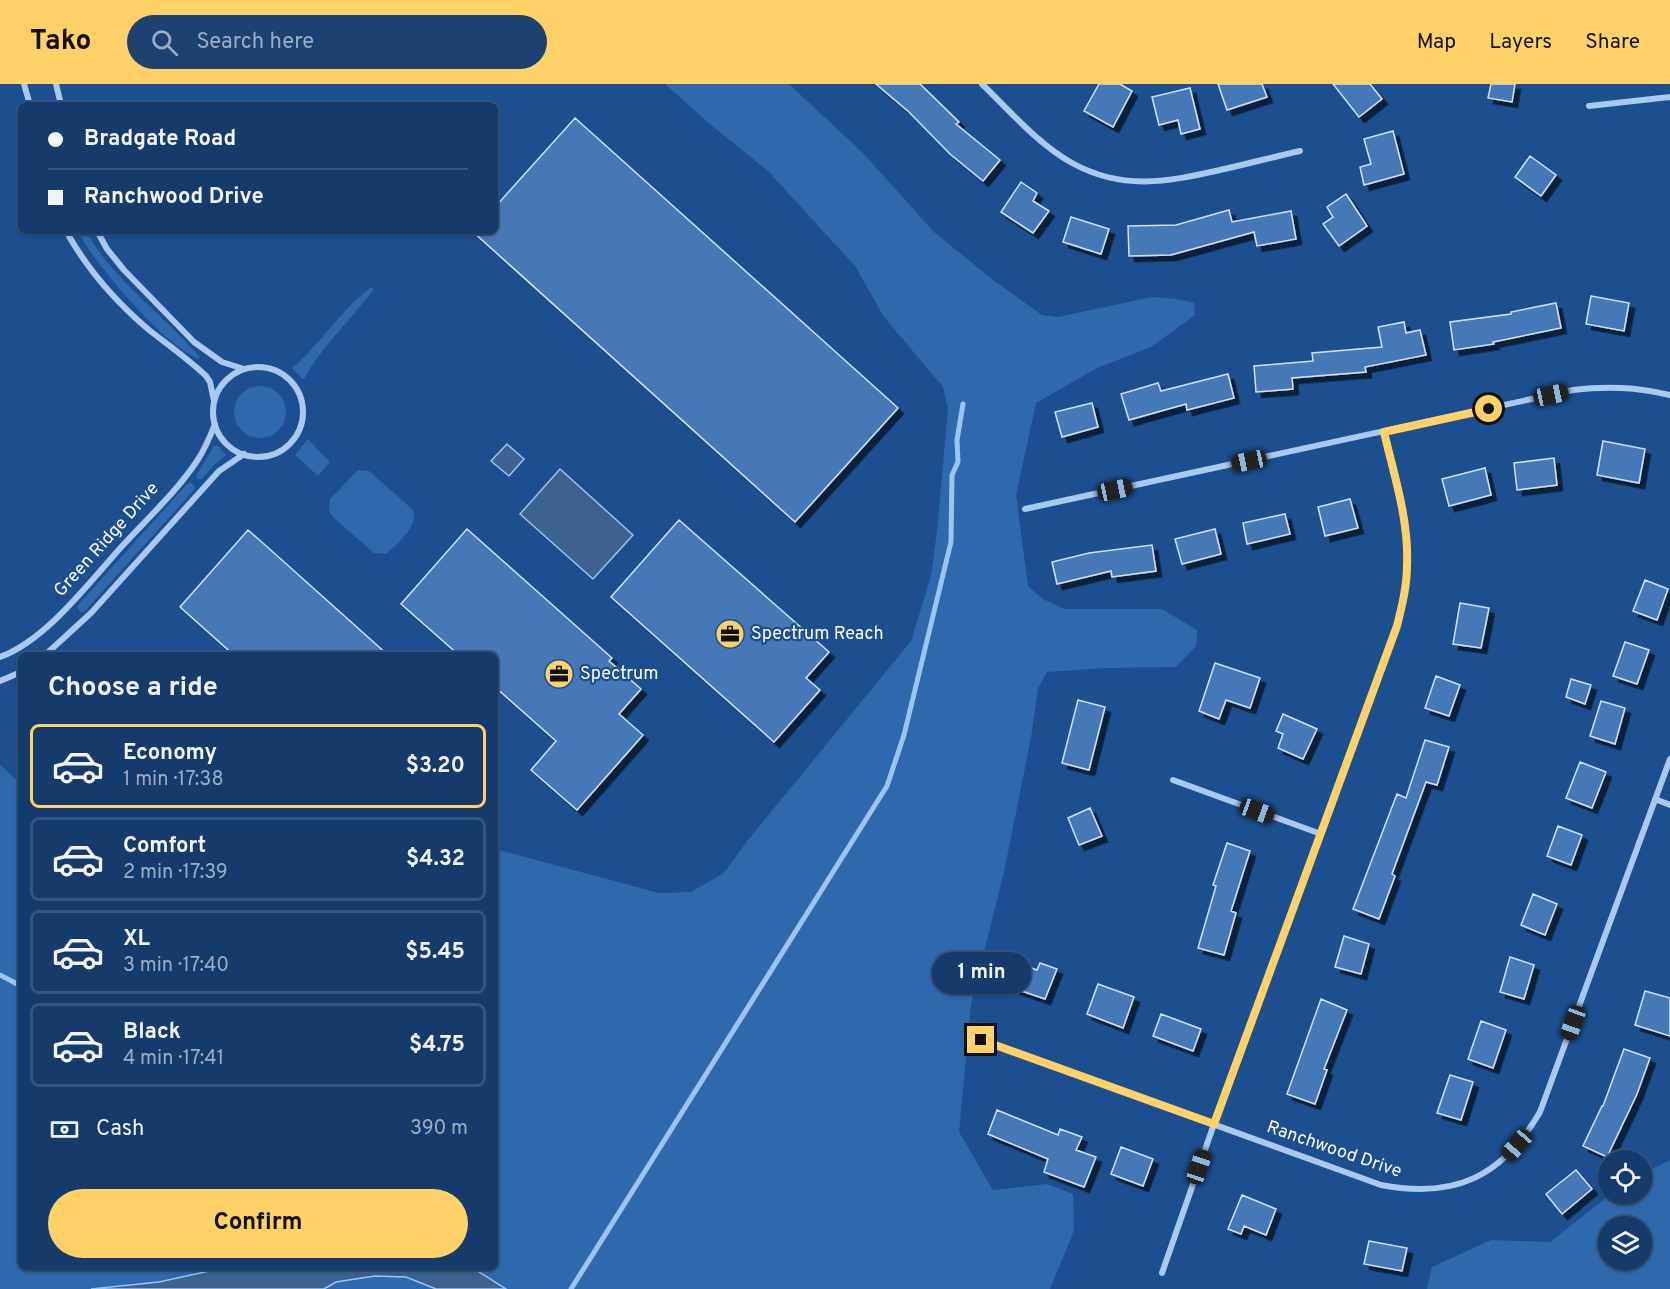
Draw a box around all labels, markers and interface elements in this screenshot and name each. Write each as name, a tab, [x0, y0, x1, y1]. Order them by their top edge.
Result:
search box	[127, 15, 547, 69]
text: Tako	[30, 24, 91, 60]
icon: search	[148, 26, 181, 59]
text: Search here	[196, 29, 314, 56]
text: Map	[1417, 29, 1456, 56]
text: Layers	[1489, 29, 1552, 56]
text: Share	[1585, 29, 1640, 56]
text: Bradgate Road	[84, 126, 236, 153]
text: Ranchwood Drive	[84, 184, 264, 211]
car	[1532, 382, 1570, 408]
route start	[1475, 395, 1502, 422]
car	[1230, 448, 1268, 474]
car	[1096, 477, 1134, 503]
street label: Green Ridge Drive	[49, 478, 165, 602]
office icon: Spectrum Reach	[714, 618, 746, 650]
place label: Spectrum Reach	[751, 623, 884, 646]
office icon: Spectrum	[543, 658, 575, 690]
place label: Spectrum	[580, 663, 658, 686]
text: Choose a ride	[48, 671, 218, 705]
icon: car	[51, 739, 105, 793]
text: Economy	[123, 740, 217, 767]
text: $3.20	[406, 753, 465, 780]
text: 1 min · 17:38	[123, 767, 224, 793]
car	[1237, 796, 1277, 826]
icon: car	[51, 832, 105, 886]
text: Comfort	[123, 833, 206, 860]
text: $4.32	[406, 846, 465, 873]
text: 2 min · 17:39	[123, 860, 228, 886]
icon: car	[51, 925, 105, 979]
text: XL	[123, 926, 150, 953]
text: $5.45	[405, 939, 465, 966]
text: 3 min · 17:40	[123, 953, 229, 979]
callout: 1 min	[932, 953, 1030, 995]
text: 1 min	[957, 960, 1006, 986]
car	[1558, 1003, 1588, 1043]
icon: car	[51, 1018, 105, 1072]
text: Black	[123, 1019, 181, 1046]
route end	[967, 1026, 994, 1053]
text: $4.75	[409, 1032, 465, 1059]
text: 4 min · 17:41	[123, 1046, 224, 1072]
icon: cash	[48, 1113, 81, 1146]
text: Cash	[96, 1116, 145, 1143]
text: 390 m	[410, 1116, 468, 1142]
street label: Ranchwood Drive	[1264, 1116, 1404, 1184]
car	[1498, 1126, 1536, 1164]
car	[1185, 1147, 1213, 1187]
map controls	[1598, 1150, 1652, 1270]
button: locate	[1598, 1150, 1652, 1204]
button: Confirm	[48, 1189, 468, 1258]
button: layers	[1598, 1216, 1652, 1270]

